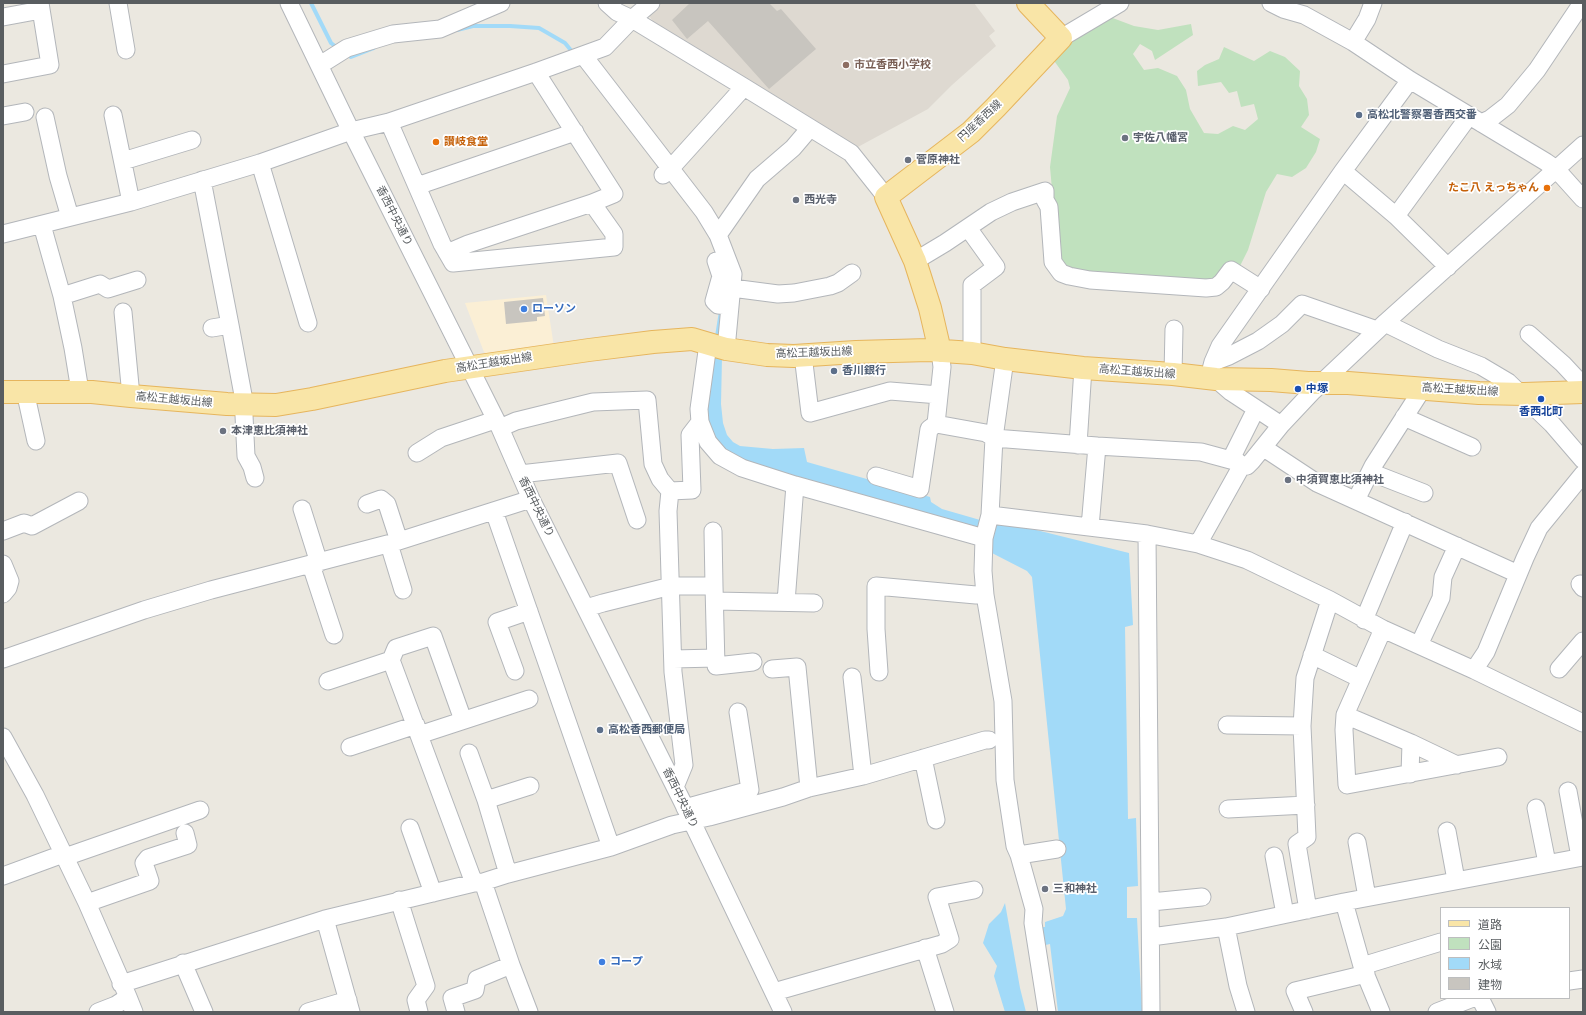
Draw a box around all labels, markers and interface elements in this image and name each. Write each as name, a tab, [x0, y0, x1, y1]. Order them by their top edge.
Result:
place label: 市立香西小学校	[854, 58, 931, 72]
marker: 市立香西小学校	[841, 60, 851, 70]
street label: 円座香西線	[955, 97, 1005, 145]
place label: 高松北警察署香西交番	[1367, 108, 1477, 122]
marker: 高松北警察署香西交番	[1354, 110, 1364, 120]
place label: 宇佐八幡宮	[1133, 131, 1188, 145]
marker: 宇佐八幡宮	[1120, 133, 1130, 143]
place label: 讃岐食堂	[444, 135, 488, 149]
marker: 讃岐食堂	[431, 137, 441, 147]
place label: 菅原神社	[916, 153, 960, 167]
marker: 菅原神社	[903, 155, 913, 165]
place label: たこ八 えっちゃん	[1448, 181, 1539, 195]
marker: たこ八 えっちゃん	[1542, 183, 1552, 193]
street label: 香西中央通り	[373, 184, 415, 248]
place label: 西光寺	[804, 193, 837, 207]
marker: 西光寺	[791, 195, 801, 205]
place label: ローソン	[532, 302, 576, 316]
marker: ローソン	[519, 304, 529, 314]
street label: 高松王越坂出線	[775, 345, 853, 361]
street label: 高松王越坂出線	[455, 350, 533, 376]
street label: 高松王越坂出線	[1098, 363, 1176, 381]
place label: 香川銀行	[842, 364, 886, 378]
marker: 香川銀行	[829, 366, 839, 376]
street label: 高松王越坂出線	[1421, 381, 1499, 399]
place label: 中塚	[1306, 382, 1328, 396]
marker: 中塚	[1293, 384, 1303, 394]
street label: 高松王越坂出線	[135, 390, 213, 410]
marker: 香西北町	[1536, 394, 1546, 404]
place label: 香西北町	[1519, 405, 1563, 419]
place label: 本津恵比須神社	[231, 424, 308, 438]
marker: 本津恵比須神社	[218, 426, 228, 436]
place label: 中須賀恵比須神社	[1296, 473, 1384, 487]
street label: 香西中央通り	[516, 474, 556, 540]
marker: 中須賀恵比須神社	[1283, 475, 1293, 485]
place label: 高松香西郵便局	[608, 723, 685, 737]
marker: 高松香西郵便局	[595, 725, 605, 735]
street label: 香西中央通り	[660, 765, 700, 831]
place label: 三和神社	[1053, 882, 1097, 896]
marker: 三和神社	[1040, 884, 1050, 894]
legend	[1440, 907, 1570, 999]
text: 道路	[1478, 918, 1502, 932]
text: 公園	[1478, 938, 1502, 952]
place label: コープ	[610, 955, 643, 969]
marker: コープ	[597, 957, 607, 967]
text: 水域	[1478, 958, 1502, 972]
text: 建物	[1478, 978, 1502, 992]

